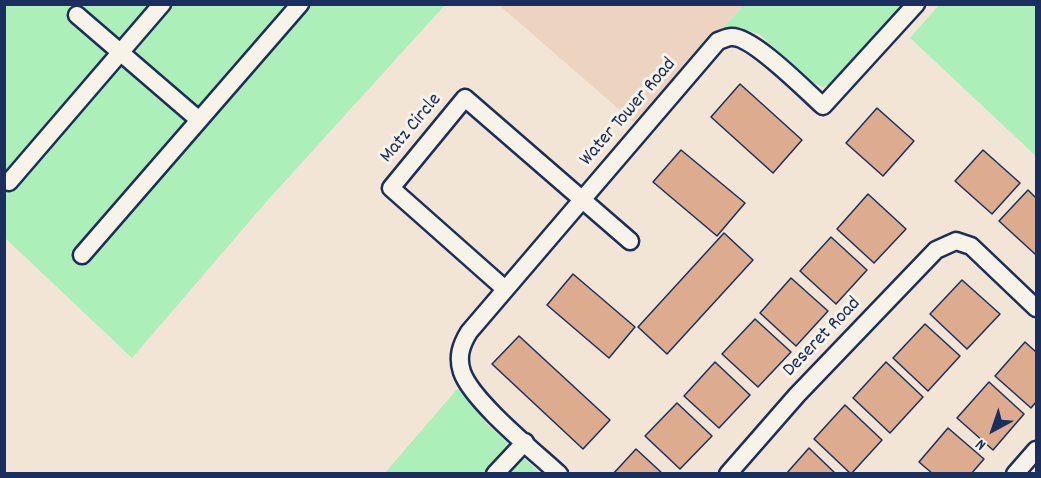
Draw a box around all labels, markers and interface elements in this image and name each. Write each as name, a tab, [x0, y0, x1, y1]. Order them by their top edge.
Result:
street label: Water Tower Road	[576, 54, 682, 172]
street label: Matz Circle	[376, 89, 448, 169]
street label: Deseret Road	[779, 293, 867, 383]
north arrow	[963, 400, 1023, 460]
text: N	[971, 433, 992, 456]

